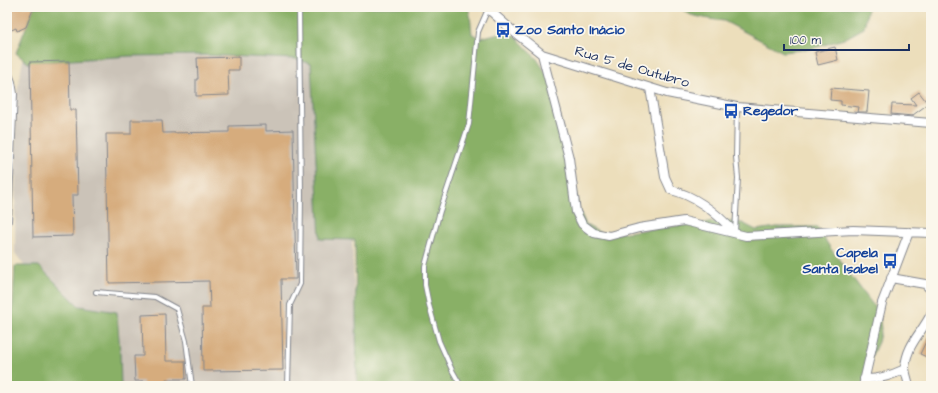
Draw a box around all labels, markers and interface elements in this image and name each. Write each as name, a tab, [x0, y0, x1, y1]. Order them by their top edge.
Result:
place label: Zoo Santo Inácio	[515, 20, 625, 40]
bus stop icon: Zoo Santo Inácio	[494, 21, 512, 39]
scale bar	[784, 26, 909, 52]
text: 100 m	[790, 32, 821, 49]
street label: Rua 5 de Outubro	[572, 41, 692, 93]
place label: Regedor	[743, 101, 798, 122]
bus stop icon: Regedor	[722, 102, 740, 120]
place label: Capela Santa Isabel	[802, 243, 879, 279]
bus stop icon: Capela Santa Isabel	[881, 252, 899, 270]

